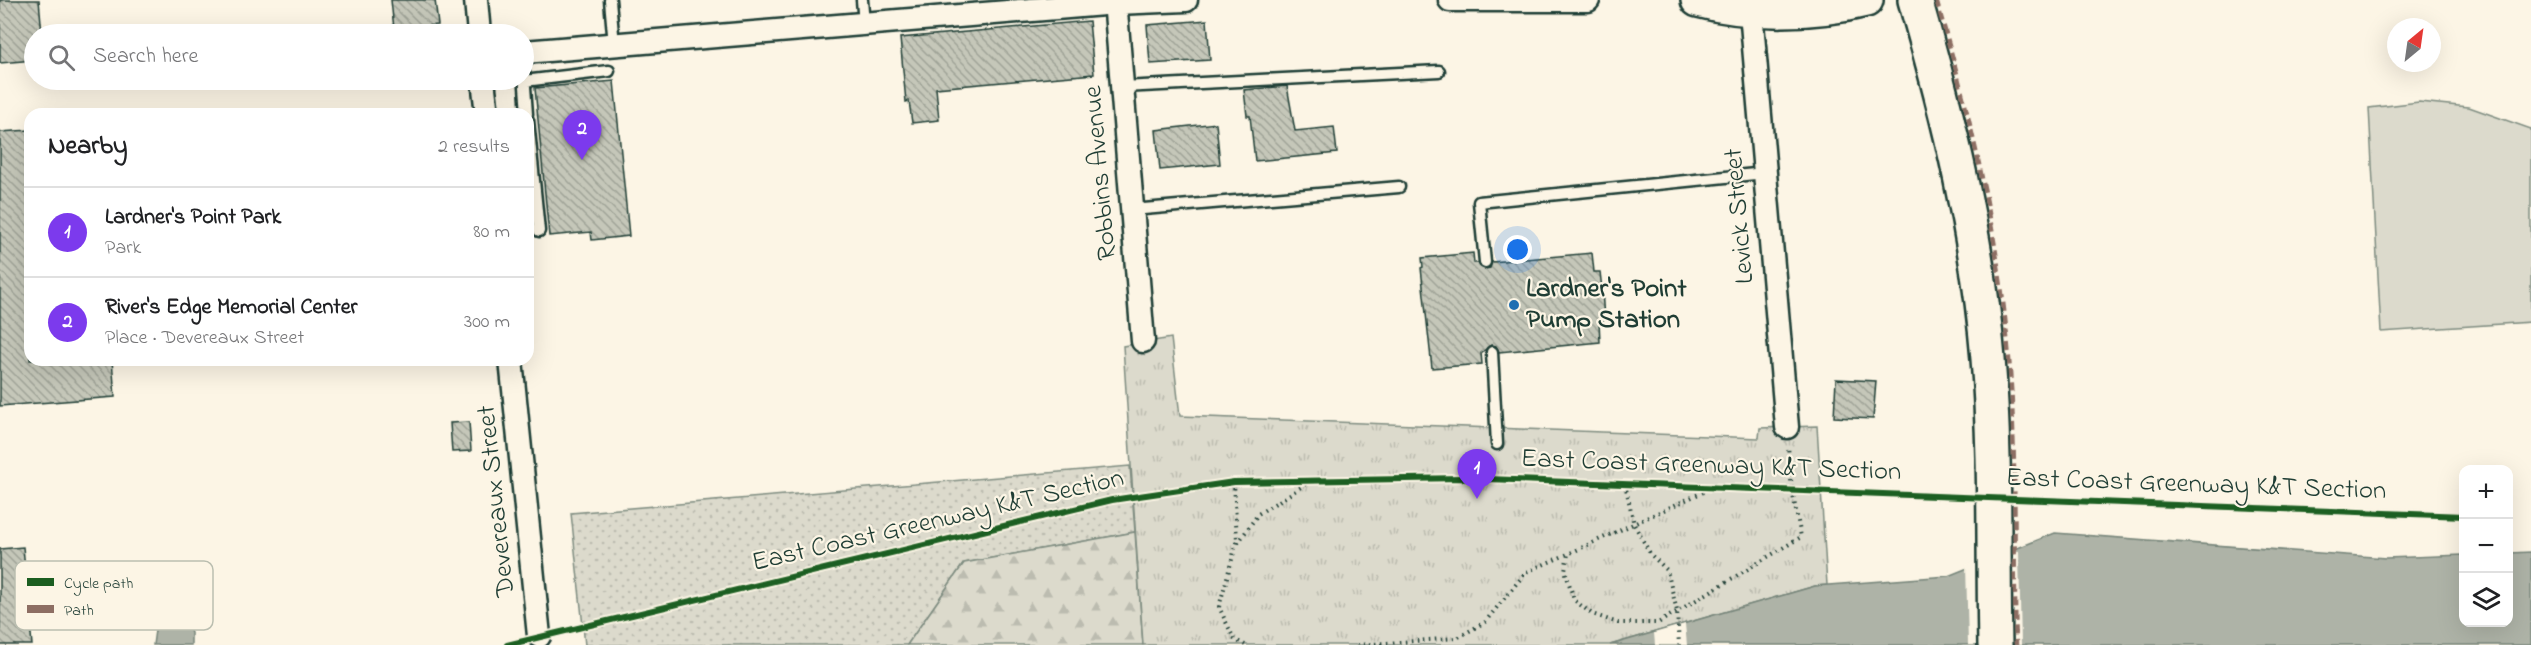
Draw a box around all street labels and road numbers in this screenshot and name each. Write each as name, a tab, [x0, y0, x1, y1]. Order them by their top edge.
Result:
street label: Robbins Avenue	[1074, 83, 1128, 262]
street label: Levick Street	[1715, 147, 1765, 285]
street label: Devereaux Street	[468, 403, 527, 600]
street label: East Coast Greenway K&T Section	[1520, 440, 1902, 492]
street label: East Coast Greenway K&T Section	[748, 459, 1128, 583]
street label: East Coast Greenway K&T Section	[2005, 459, 2387, 511]

